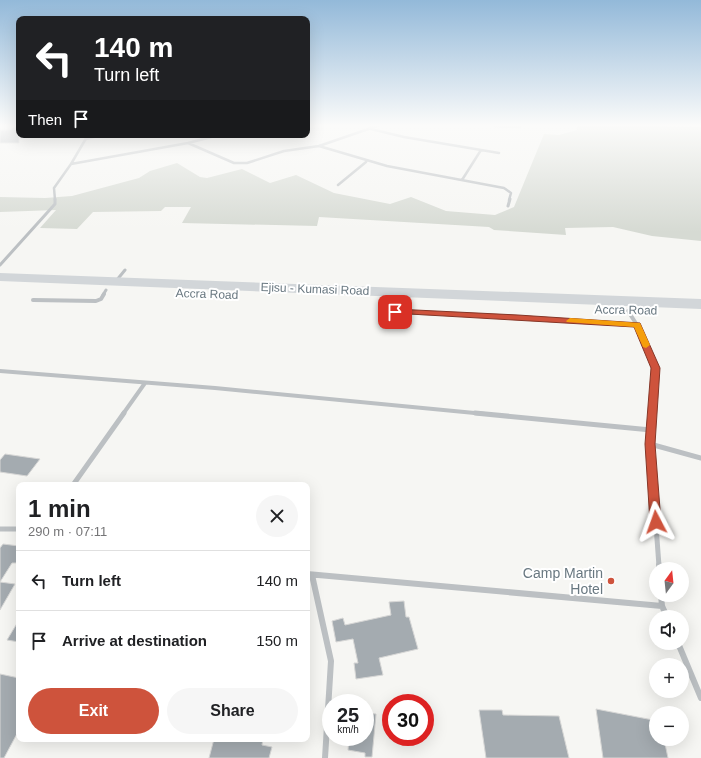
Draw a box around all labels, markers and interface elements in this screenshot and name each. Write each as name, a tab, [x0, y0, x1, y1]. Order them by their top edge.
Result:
icon: left	[28, 32, 80, 84]
text: 140 m	[94, 32, 173, 63]
text: Turn left	[94, 65, 159, 85]
icon: arrive	[70, 108, 92, 130]
text: Then	[28, 111, 62, 128]
street label: Ejisu - Kumasi Road	[260, 280, 370, 298]
street label: Accra Road	[175, 286, 239, 302]
pin	[378, 295, 412, 329]
icon: arrive	[384, 301, 406, 323]
street label: Accra Road	[595, 302, 657, 318]
text: 1 min	[28, 495, 91, 522]
button: close	[256, 495, 298, 537]
position arrow	[635, 501, 677, 543]
text: 290 m · 07:11	[28, 524, 107, 539]
north arrow	[649, 562, 689, 602]
map controls	[649, 562, 689, 746]
place label: Camp Martin Hotel	[523, 565, 603, 597]
icon: left	[28, 570, 50, 592]
text: Turn left	[62, 572, 121, 589]
text: 140 m	[256, 572, 298, 589]
marker: Camp Martin Hotel	[606, 576, 616, 586]
button: sound	[649, 610, 689, 650]
icon: arrive	[28, 630, 50, 652]
text: Arrive at destination	[62, 632, 207, 649]
text: 150 m	[256, 632, 298, 649]
button: +	[649, 658, 689, 698]
button: Exit	[28, 688, 159, 734]
button: Share	[167, 688, 298, 734]
speed limit sign: 30	[382, 694, 434, 746]
text: 25	[337, 704, 359, 726]
button: −	[649, 706, 689, 746]
text: km/h	[337, 724, 359, 735]

